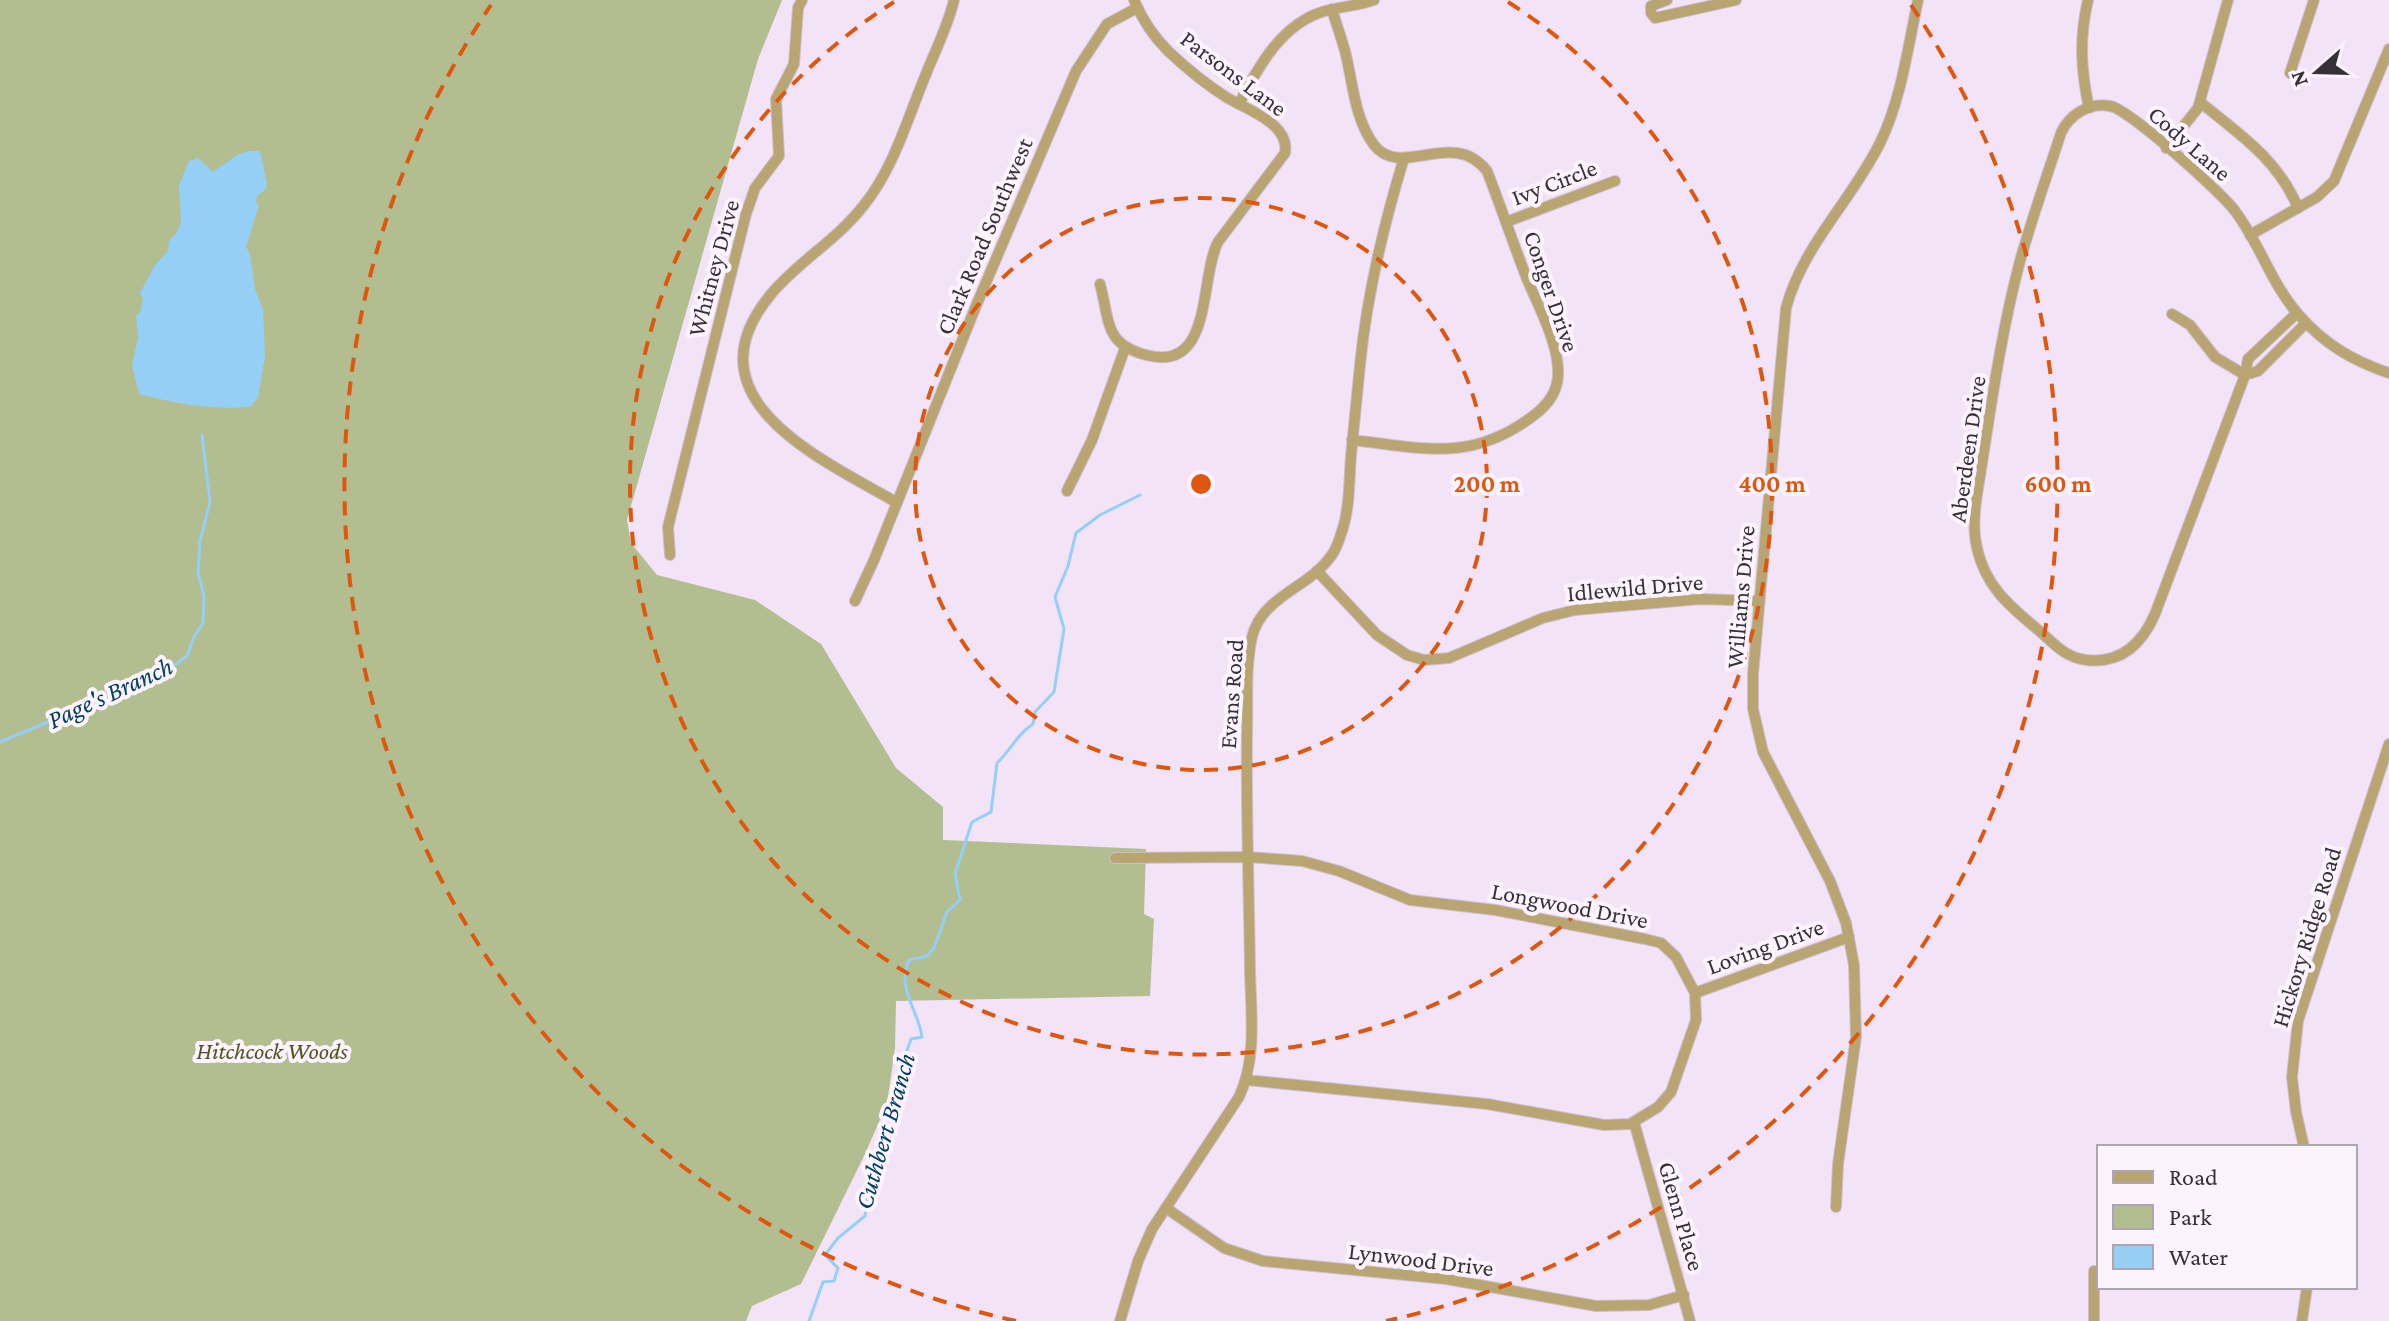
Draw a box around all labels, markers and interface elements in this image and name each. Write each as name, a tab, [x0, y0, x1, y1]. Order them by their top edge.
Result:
street label: Parsons Lane	[1176, 24, 1292, 122]
north arrow	[2277, 32, 2357, 112]
text: N	[2284, 67, 2313, 90]
street label: Cody Lane	[2143, 100, 2237, 186]
street label: Clark Road Southwest	[930, 133, 1038, 338]
street label: Ivy Circle	[1508, 153, 1600, 211]
street label: Whitney Drive	[682, 197, 744, 339]
street label: Conger Drive	[1519, 227, 1585, 355]
street label: Aberdeen Drive	[1943, 374, 1991, 524]
centre of rings	[1187, 470, 1215, 498]
text: 200 m	[1454, 470, 1521, 497]
text: 400 m	[1738, 470, 1806, 497]
text: 600 m	[2024, 470, 2092, 497]
street label: Williams Drive	[1720, 524, 1760, 670]
street label: Idlewild Drive	[1566, 568, 1704, 606]
street label: Evans Road	[1214, 638, 1248, 750]
water label: Page's Branch	[43, 651, 177, 735]
street label: Hickory Ridge Road	[2266, 843, 2346, 1030]
street label: Longwood Drive	[1489, 877, 1651, 933]
street label: Loving Drive	[1703, 912, 1827, 980]
park label: Hitchcock Woods	[196, 1037, 348, 1064]
water label: Cuthbert Branch	[849, 1050, 921, 1212]
legend	[2097, 1145, 2357, 1289]
street label: Glenn Place	[1654, 1158, 1710, 1274]
text: Road	[2169, 1163, 2218, 1190]
text: Park	[2169, 1203, 2212, 1230]
street label: Lynwood Drive	[1347, 1237, 1495, 1281]
text: Water	[2169, 1243, 2228, 1270]

